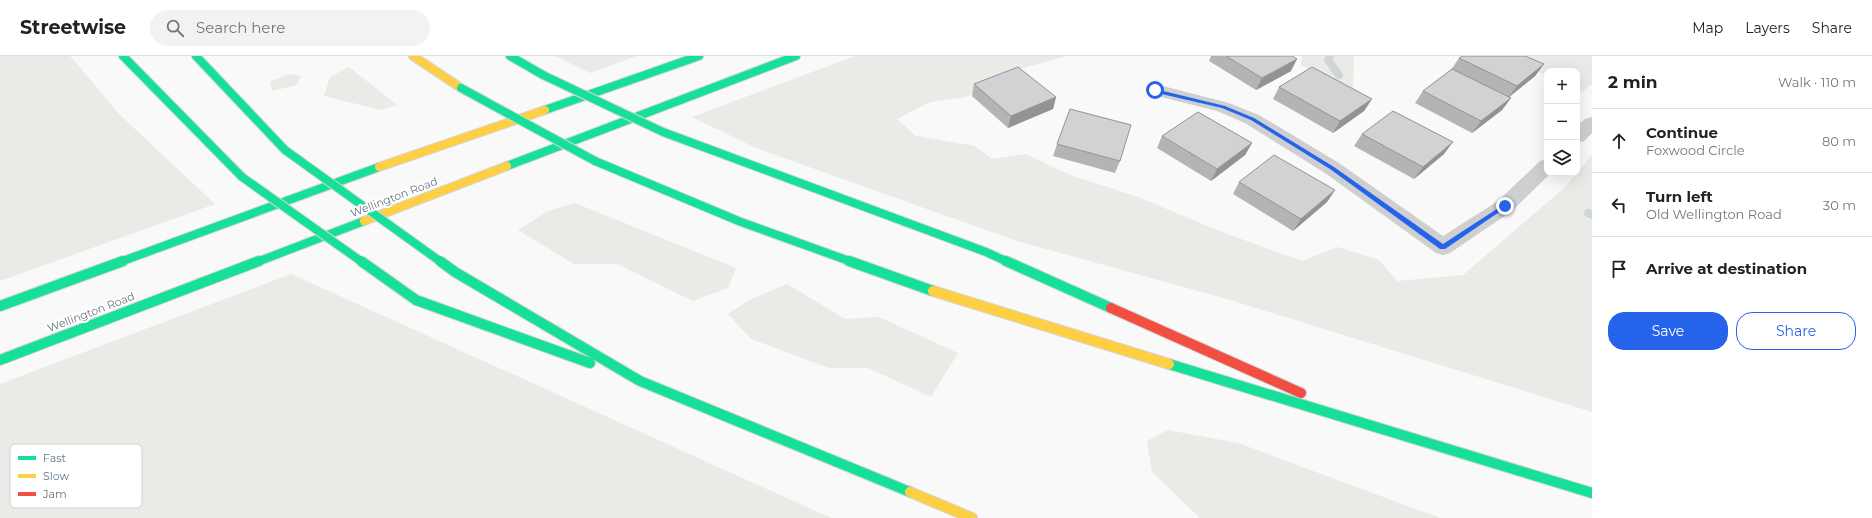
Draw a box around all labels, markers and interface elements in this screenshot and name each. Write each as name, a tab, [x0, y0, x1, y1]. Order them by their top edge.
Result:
search box	[150, 10, 430, 46]
text: Streetwise	[20, 16, 126, 39]
icon: search	[164, 17, 186, 39]
text: Search here	[196, 18, 285, 37]
text: Map	[1692, 19, 1723, 37]
text: Layers	[1745, 19, 1790, 37]
text: Share	[1812, 19, 1852, 37]
map controls	[1544, 68, 1580, 176]
button: +	[1544, 68, 1580, 104]
text: 2 min	[1608, 72, 1658, 92]
text: Walk · 110 m	[1778, 74, 1856, 90]
route start	[1146, 81, 1164, 99]
button: −	[1544, 104, 1580, 140]
text: Continue	[1646, 123, 1718, 142]
icon: ahead	[1608, 130, 1630, 152]
text: 80 m	[1822, 133, 1856, 149]
button: layers	[1544, 140, 1580, 176]
text: Foxwood Circle	[1646, 142, 1745, 158]
street label: Wellington Road	[348, 174, 440, 220]
text: Turn left	[1646, 187, 1713, 206]
icon: left	[1608, 194, 1630, 216]
route end	[1496, 197, 1514, 215]
text: 30 m	[1823, 197, 1856, 213]
text: Old Wellington Road	[1646, 206, 1782, 222]
icon: arrive	[1608, 258, 1630, 280]
text: Arrive at destination	[1646, 259, 1807, 278]
street label: Wellington Road	[45, 289, 137, 335]
button: Save	[1608, 312, 1728, 350]
button: Share	[1736, 312, 1856, 350]
legend	[10, 444, 142, 508]
text: Fast	[43, 451, 67, 465]
text: Slow	[43, 469, 69, 483]
text: Jam	[42, 487, 67, 501]

